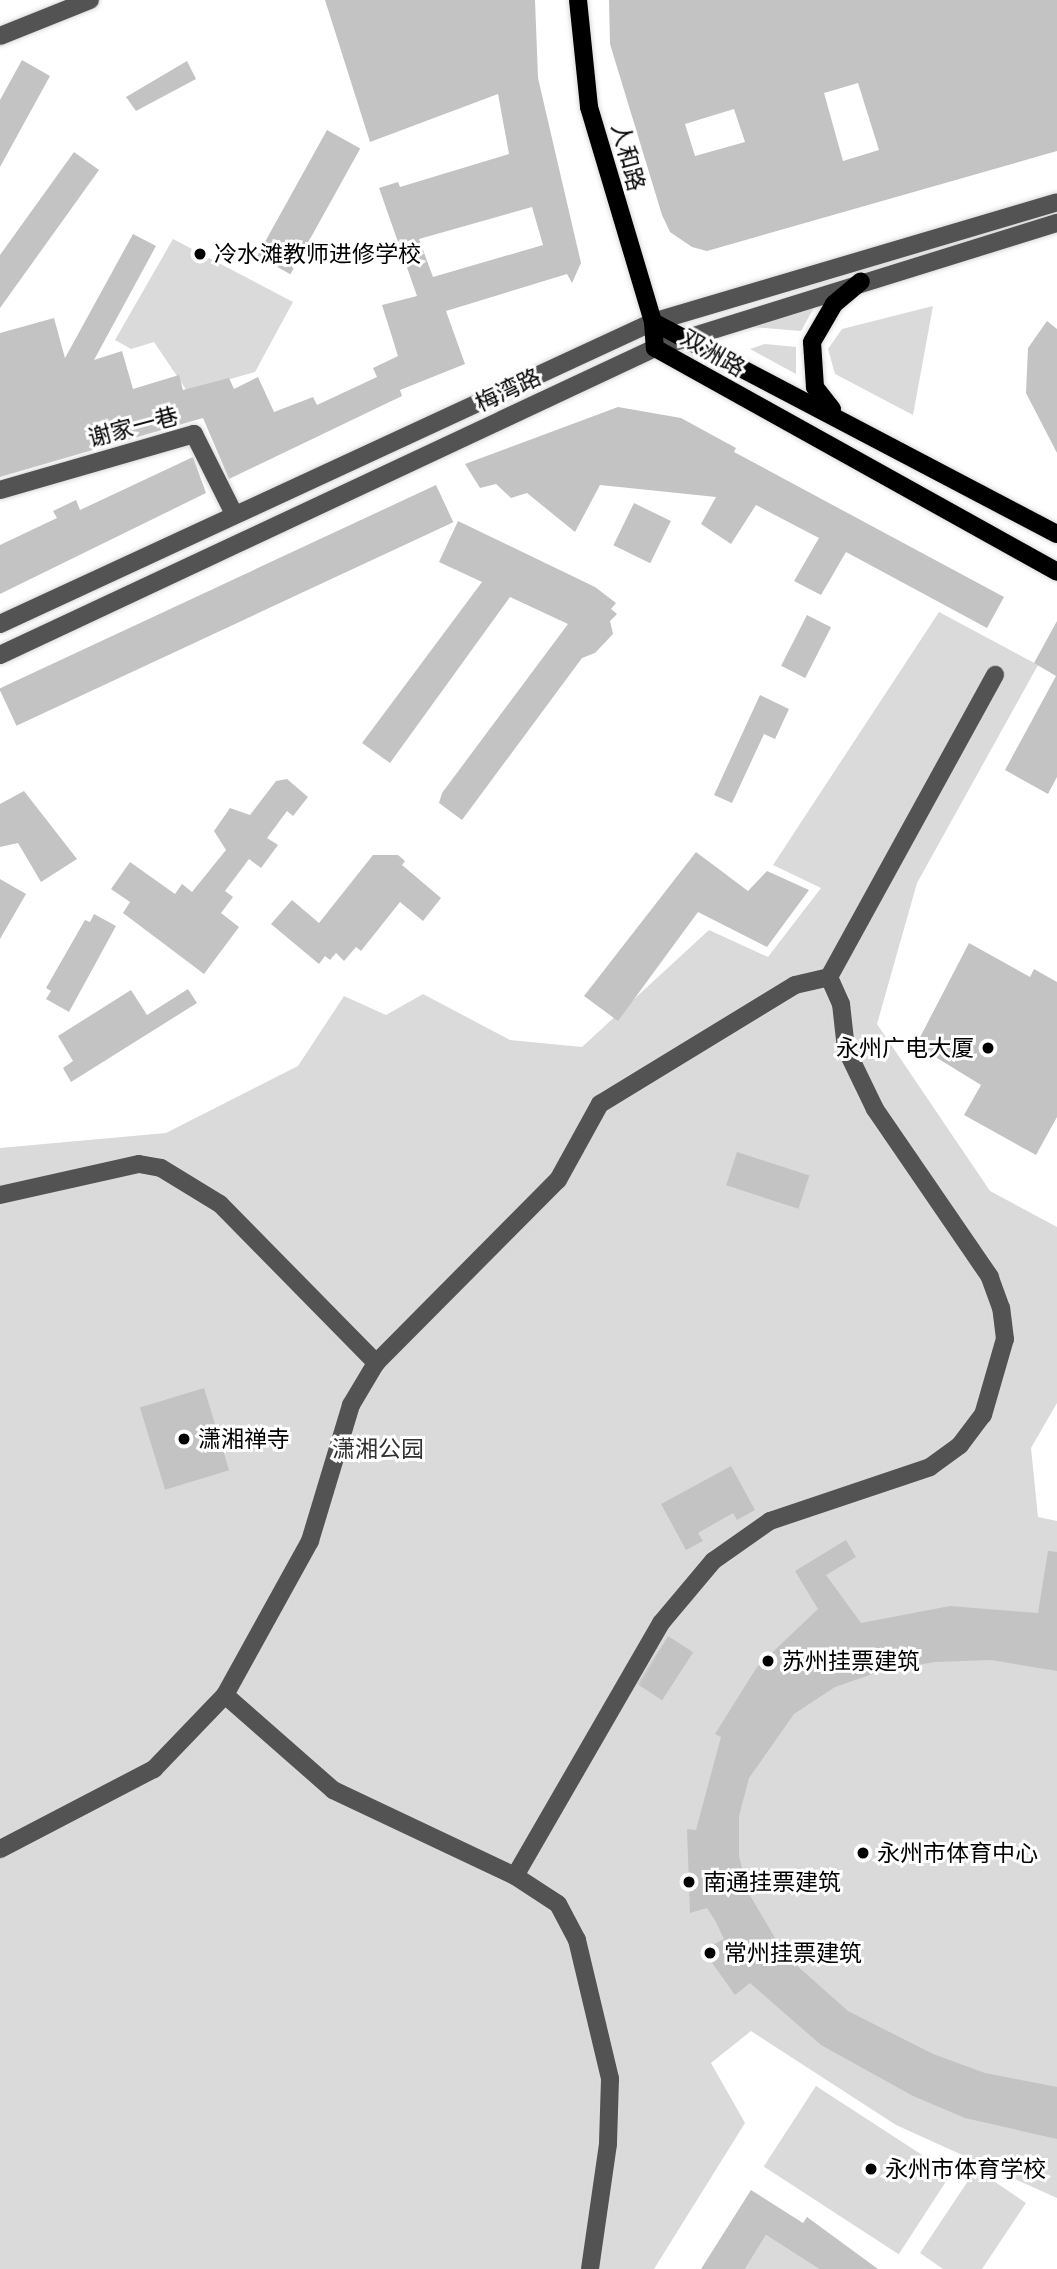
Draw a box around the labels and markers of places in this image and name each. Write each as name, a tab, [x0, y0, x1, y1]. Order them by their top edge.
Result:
place label: 冷水滩教师进修学校	[214, 240, 421, 268]
marker: 冷水滩教师进修学校	[192, 246, 208, 262]
place label: 永州广电大厦	[836, 1034, 974, 1062]
marker: 永州广电大厦	[980, 1040, 996, 1056]
place label: 潇湘禅寺	[198, 1425, 290, 1453]
marker: 潇湘禅寺	[176, 1431, 192, 1447]
place label: 苏州挂票建筑	[782, 1647, 920, 1675]
marker: 苏州挂票建筑	[760, 1653, 776, 1669]
place label: 永州市体育中心	[877, 1839, 1038, 1867]
marker: 永州市体育中心	[855, 1845, 871, 1861]
place label: 南通挂票建筑	[703, 1868, 841, 1896]
marker: 南通挂票建筑	[681, 1874, 697, 1890]
place label: 常州挂票建筑	[724, 1939, 862, 1967]
marker: 常州挂票建筑	[702, 1945, 718, 1961]
place label: 永州市体育学校	[885, 2155, 1046, 2183]
marker: 永州市体育学校	[863, 2161, 879, 2177]

